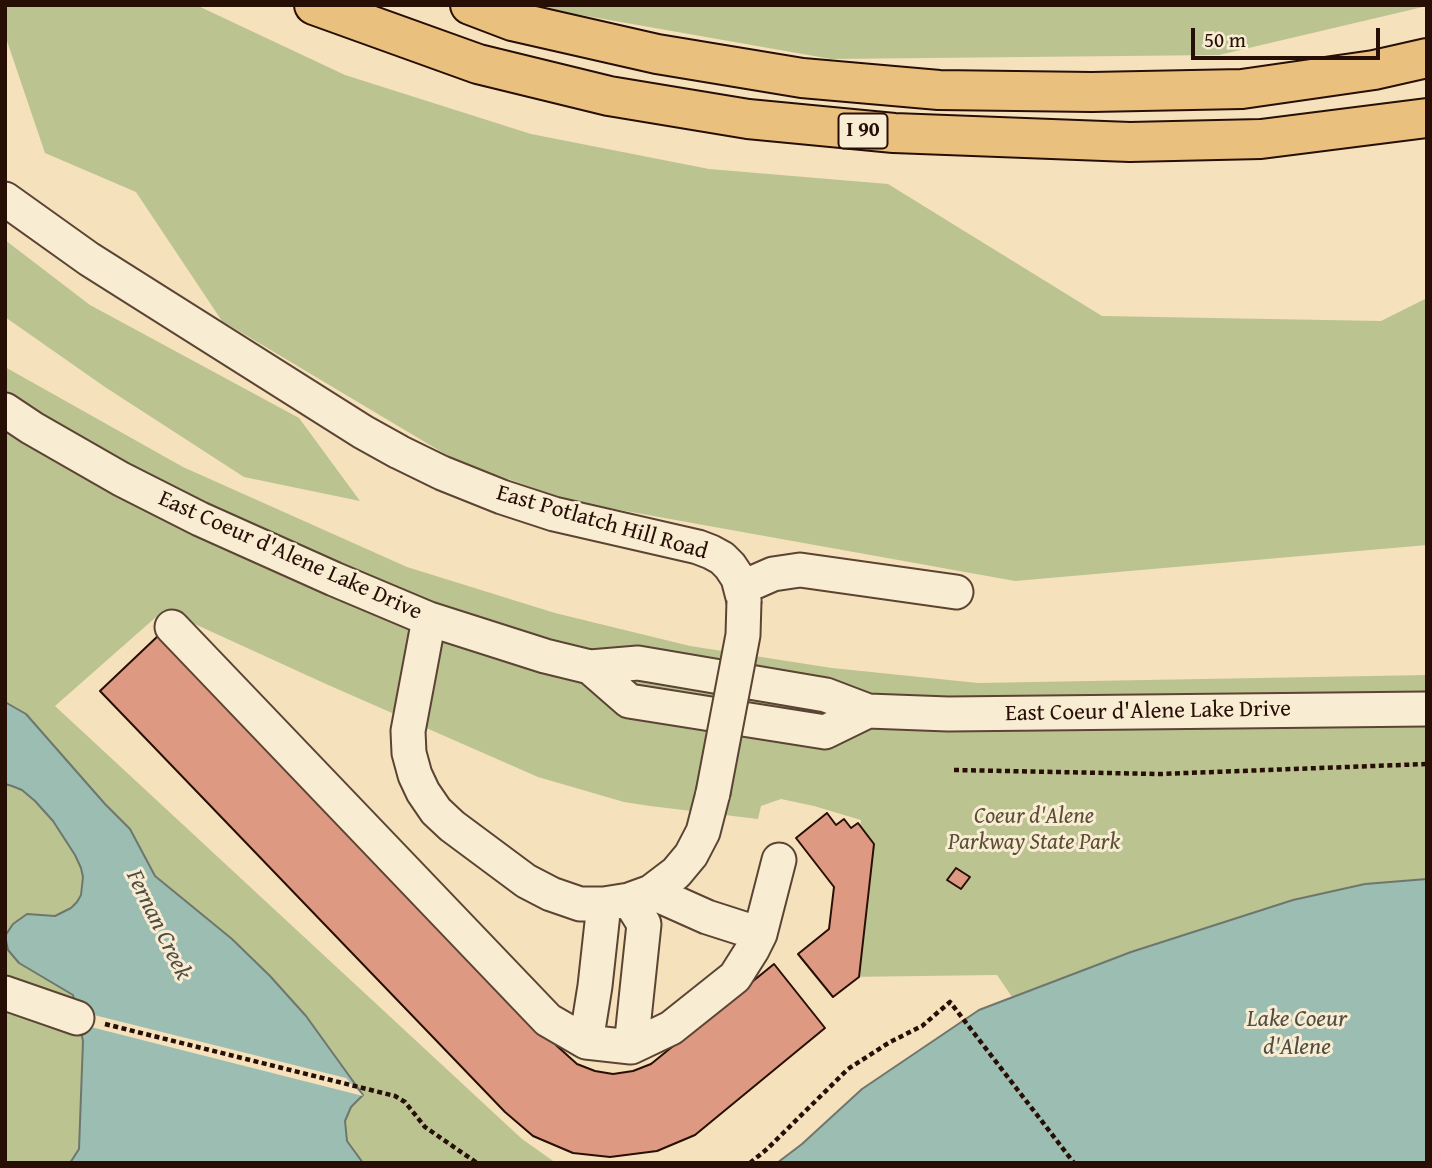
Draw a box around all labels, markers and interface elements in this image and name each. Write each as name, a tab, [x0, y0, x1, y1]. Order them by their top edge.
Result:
scale bar	[1194, 14, 1383, 58]
text: 50 m	[1204, 24, 1246, 55]
road number: I 90	[838, 114, 888, 148]
street label: East Potlatch Hill Road	[493, 480, 711, 566]
street label: East Coeur d'Alene Lake Drive	[154, 485, 426, 627]
street label: East Coeur d'Alene Lake Drive	[1005, 696, 1291, 728]
park label: Coeur d'Alene Parkway State Park	[948, 803, 1120, 857]
water label: Fernan Creek	[119, 865, 197, 985]
water label: Lake Coeur d'Alene	[1247, 1006, 1347, 1062]

